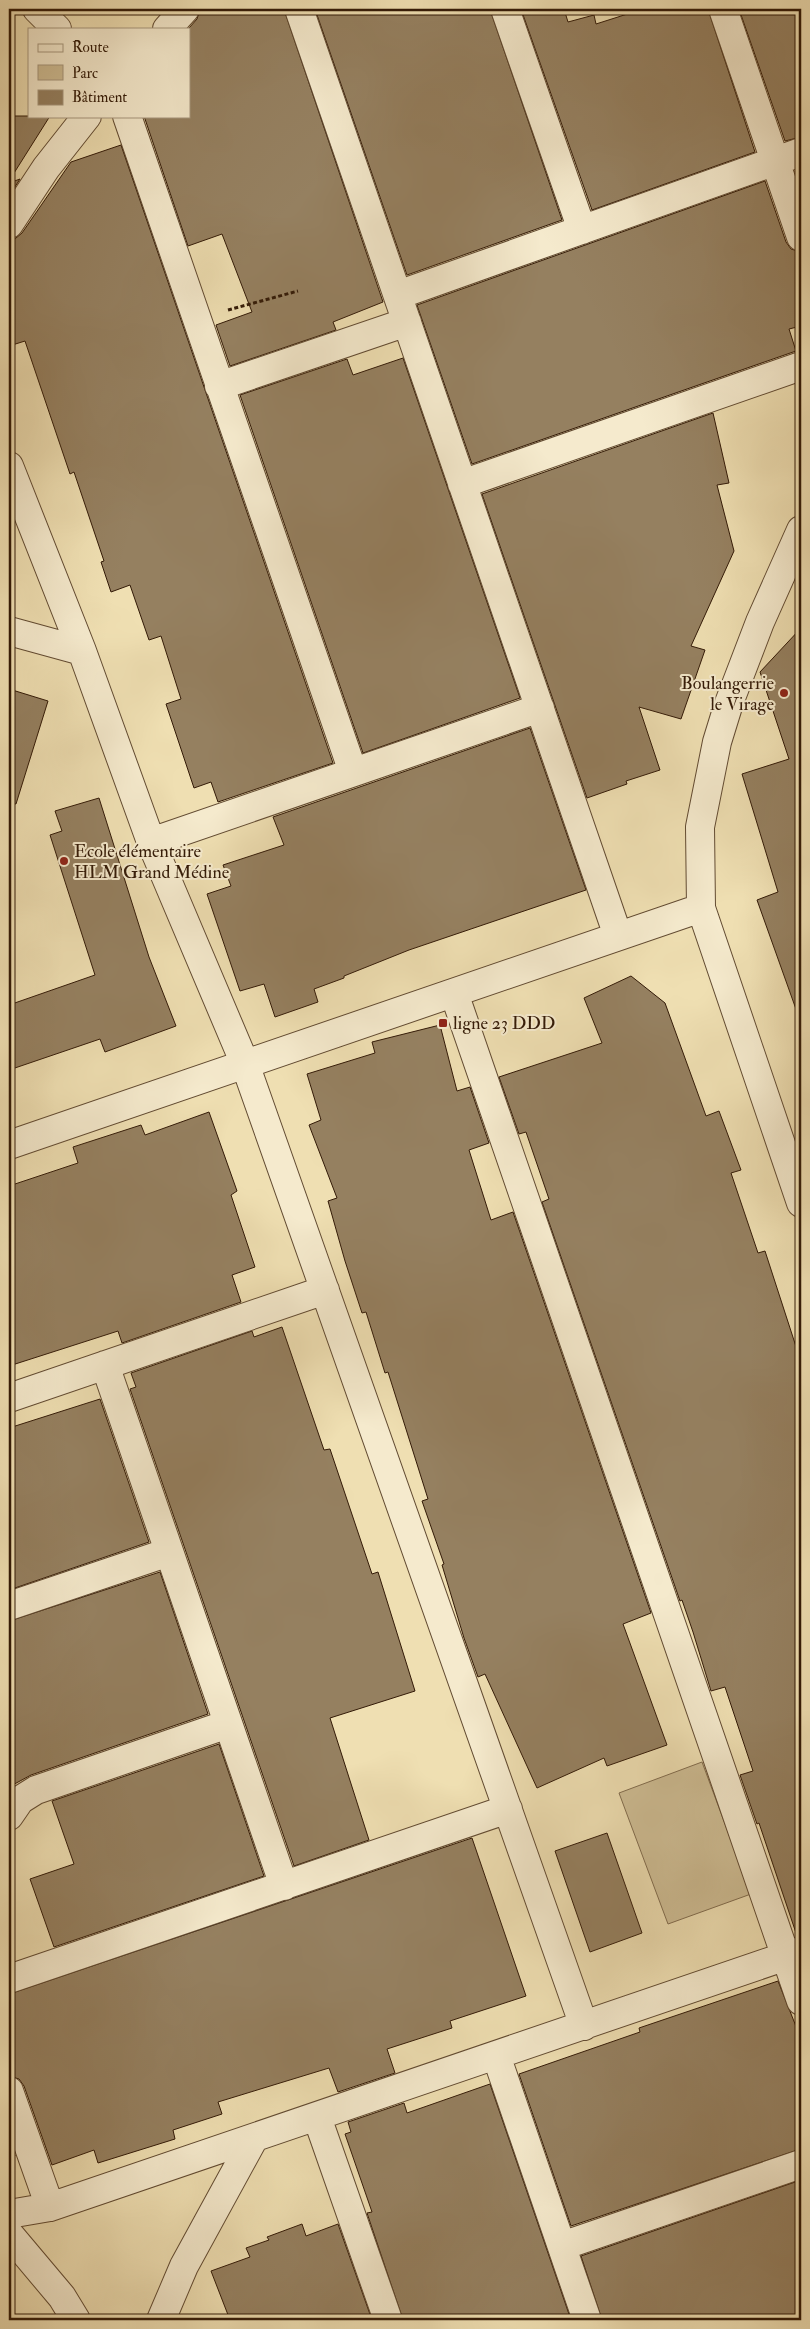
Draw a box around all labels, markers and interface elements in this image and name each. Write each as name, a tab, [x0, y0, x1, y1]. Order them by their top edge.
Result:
legend	[28, 28, 190, 118]
text: Route	[72, 38, 109, 57]
text: Parc	[72, 64, 98, 83]
text: Bâtiment	[72, 88, 127, 107]
place label: Boulangerrie le Virage	[681, 672, 774, 716]
marker: Boulangerrie le Virage	[778, 687, 790, 699]
place label: Ecole élémentaire HLM Grand Médine	[74, 840, 230, 884]
marker: Ecole élémentaire HLM Grand Médine	[58, 855, 70, 867]
place label: ligne 23 DDD	[453, 1012, 555, 1035]
marker: ligne 23 DDD	[437, 1017, 449, 1029]

